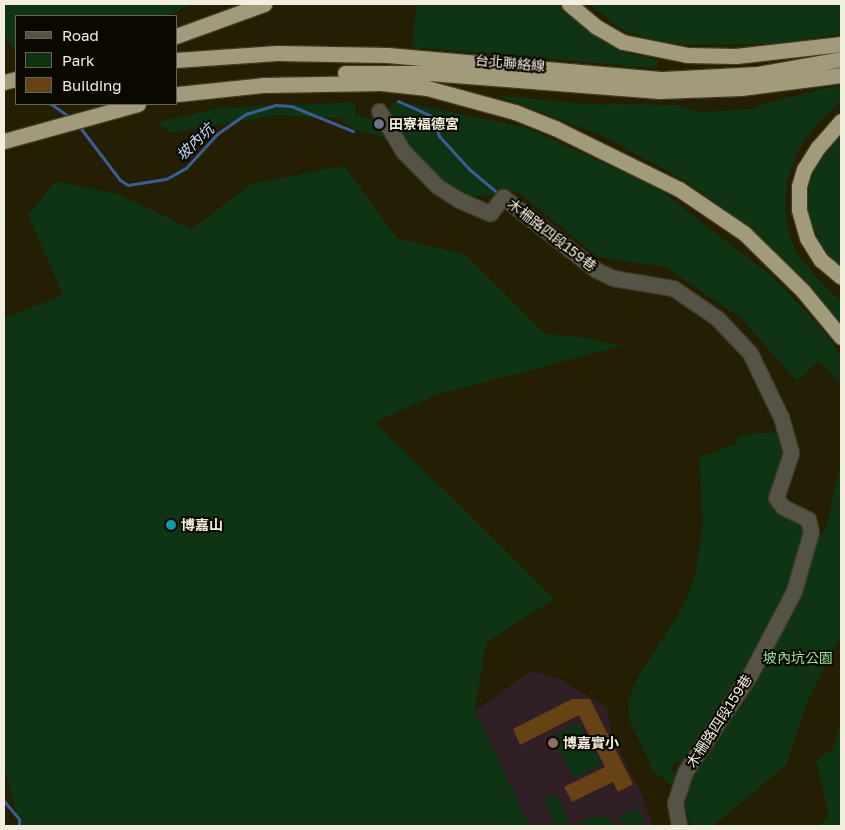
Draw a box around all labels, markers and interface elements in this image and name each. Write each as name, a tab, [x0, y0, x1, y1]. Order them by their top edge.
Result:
legend	[15, 15, 178, 105]
text: Road	[62, 26, 99, 44]
text: Park	[62, 51, 94, 69]
street label: 台北聯絡線	[474, 52, 546, 74]
text: Building	[62, 76, 122, 94]
place label: 田寮福德宮	[389, 116, 459, 132]
marker: 田寮福德宮	[373, 118, 385, 130]
water label: 坡內坑	[173, 120, 217, 164]
street label: 木柵路四段159巷	[505, 195, 599, 275]
place label: 博嘉山	[181, 517, 223, 533]
marker: 博嘉山	[165, 519, 177, 531]
park label: 坡內坑公園	[763, 650, 833, 666]
street label: 木柵路四段159巷	[683, 671, 755, 771]
place label: 博嘉實小	[563, 735, 619, 751]
marker: 博嘉實小	[547, 737, 559, 749]

